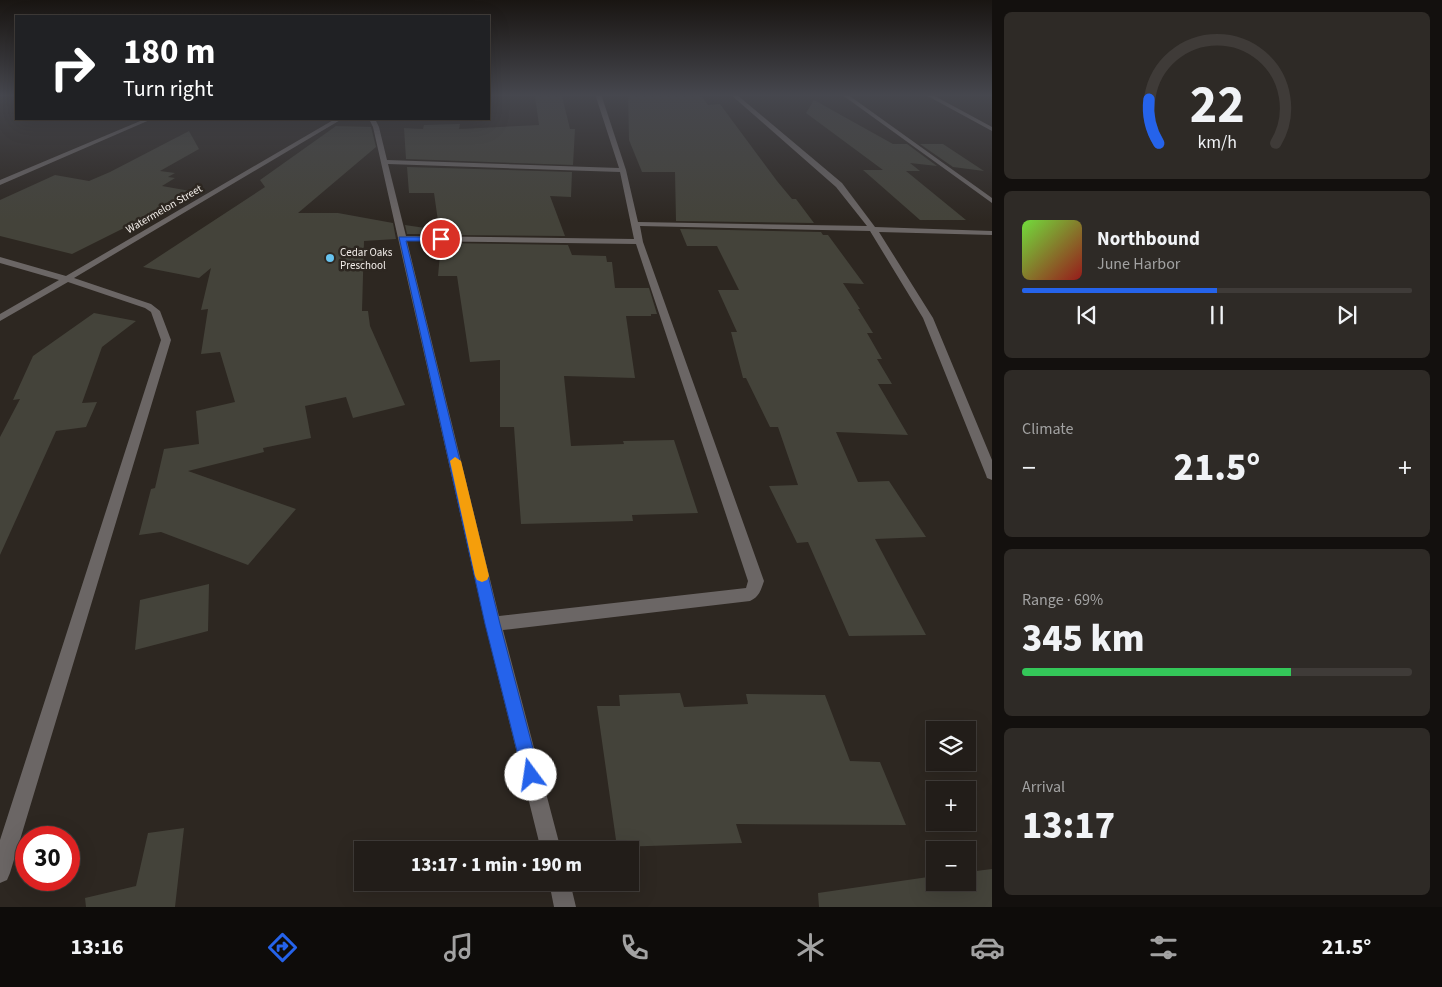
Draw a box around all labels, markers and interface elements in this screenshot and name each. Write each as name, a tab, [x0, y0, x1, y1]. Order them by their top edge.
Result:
text: 180 m	[123, 27, 215, 77]
icon: right	[40, 35, 105, 100]
text: 22	[1190, 69, 1244, 143]
text: Turn right	[123, 73, 213, 105]
text: km/h	[1197, 130, 1237, 155]
street label: Watermelon Street	[123, 181, 205, 237]
pin	[420, 218, 462, 260]
icon: arrive	[427, 225, 455, 253]
text: Northbound	[1097, 226, 1200, 253]
place label: Cedar Oaks Preschool	[340, 245, 393, 273]
marker: Cedar Oaks Preschool	[324, 252, 336, 264]
text: June Harbor	[1097, 253, 1180, 275]
icon: previous	[1073, 301, 1101, 329]
icon: pause	[1203, 301, 1231, 329]
icon: next	[1333, 301, 1361, 329]
text: Climate	[1022, 418, 1073, 440]
text: 21.5°	[1174, 441, 1260, 495]
text: −	[1022, 448, 1036, 488]
text: +	[1398, 448, 1412, 488]
text: Range · 69%	[1022, 589, 1103, 611]
text: 345 km	[1022, 612, 1144, 666]
map controls	[926, 721, 976, 891]
button: layers	[926, 721, 976, 771]
position arrow	[504, 748, 556, 800]
text: Arrival	[1022, 776, 1065, 798]
button: +	[926, 781, 976, 831]
text: 13:17	[1022, 799, 1115, 853]
speed limit sign: 30	[15, 826, 80, 891]
button: −	[926, 841, 976, 891]
text: 13:17 · 1 min · 190 m	[411, 852, 582, 879]
icon: directions	[265, 930, 300, 965]
icon: music	[441, 930, 476, 965]
icon: phone	[617, 930, 652, 965]
icon: climate	[793, 930, 828, 965]
icon: car	[970, 930, 1005, 965]
icon: filters	[1146, 930, 1181, 965]
text: 13:16	[71, 931, 124, 963]
text: 21.5°	[1322, 931, 1371, 963]

